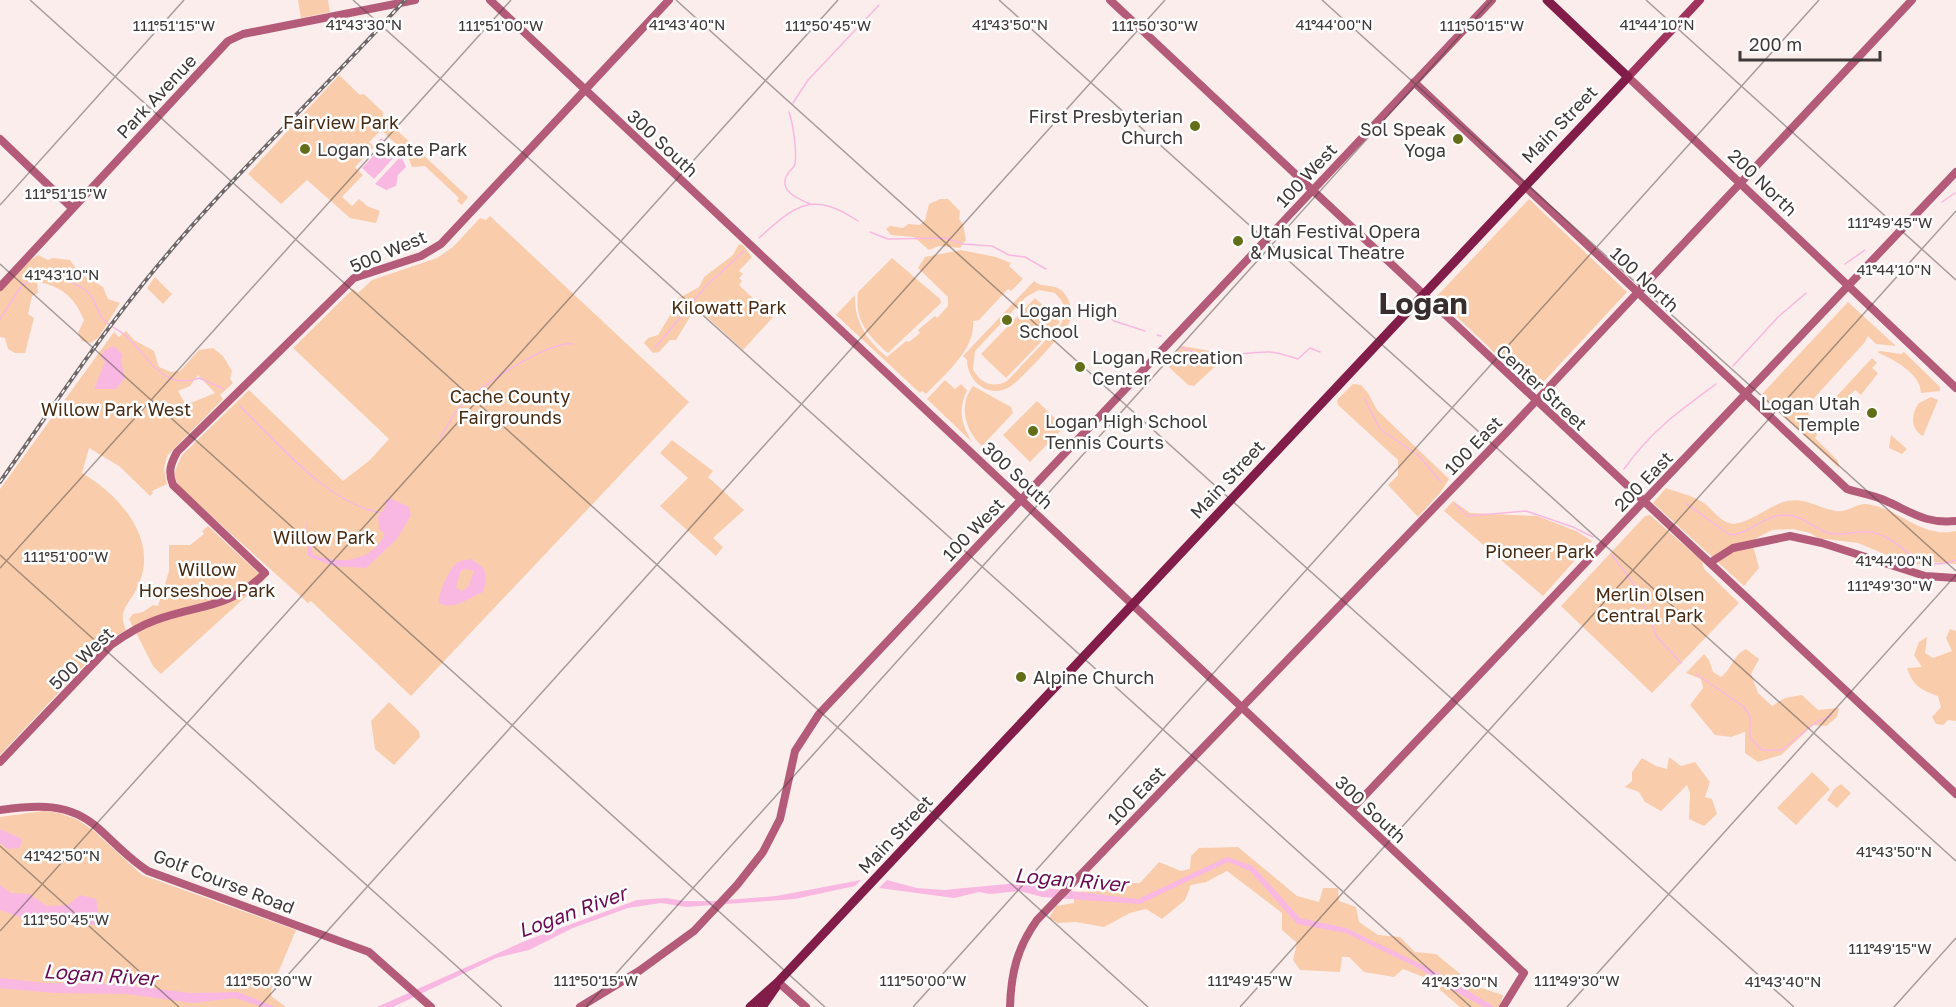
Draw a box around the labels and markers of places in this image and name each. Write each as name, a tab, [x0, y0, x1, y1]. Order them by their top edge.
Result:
place label: First Presbyterian Church	[1029, 105, 1183, 148]
place label: Sol Speak Yoga	[1360, 118, 1446, 161]
marker: First Presbyterian Church	[1188, 119, 1202, 133]
marker: Sol Speak Yoga	[1451, 132, 1465, 146]
place label: Logan Skate Park	[317, 138, 467, 160]
marker: Logan Skate Park	[298, 142, 312, 156]
place label: Utah Festival Opera & Musical Theatre	[1250, 220, 1420, 263]
marker: Utah Festival Opera & Musical Theatre	[1231, 234, 1245, 248]
place label: Logan High School	[1019, 299, 1117, 342]
marker: Logan High School	[1000, 313, 1014, 327]
place label: Logan Recreation Center	[1092, 346, 1243, 389]
marker: Logan Recreation Center	[1073, 360, 1087, 374]
place label: Logan Utah Temple	[1761, 392, 1860, 435]
marker: Logan Utah Temple	[1865, 406, 1879, 420]
place label: Logan High School Tennis Courts	[1045, 410, 1208, 453]
marker: Logan High School Tennis Courts	[1026, 424, 1040, 438]
place label: Alpine Church	[1033, 666, 1154, 688]
marker: Alpine Church	[1014, 670, 1028, 684]

